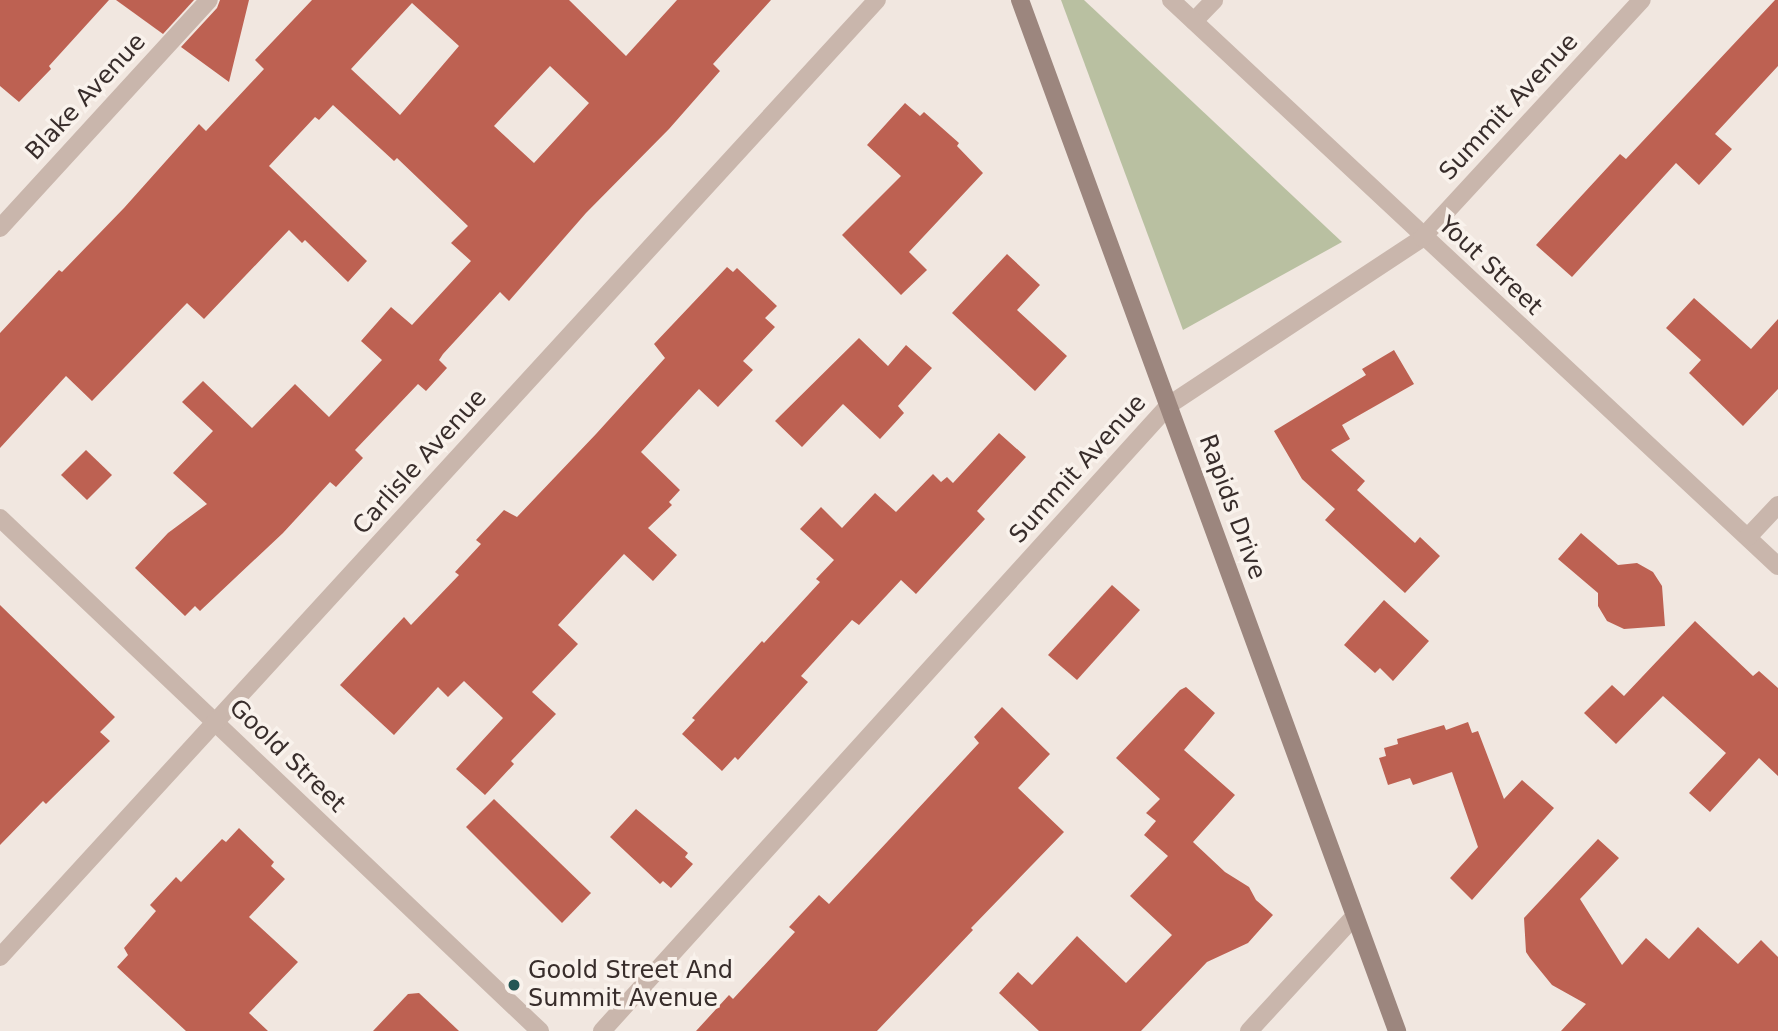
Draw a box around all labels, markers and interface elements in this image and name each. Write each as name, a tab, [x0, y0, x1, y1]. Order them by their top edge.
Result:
street label: Blake Avenue	[20, 28, 152, 166]
street label: Summit Avenue	[1434, 28, 1584, 186]
street label: Yout Street	[1432, 211, 1548, 321]
street label: Carlisle Avenue	[347, 383, 493, 541]
street label: Summit Avenue	[1004, 389, 1152, 549]
street label: Rapids Drive	[1192, 431, 1272, 583]
street label: Goold Street	[223, 693, 351, 819]
place label: Goold Street And Summit Avenue	[528, 957, 733, 1013]
marker: Goold Street And Summit Avenue	[506, 977, 522, 993]

